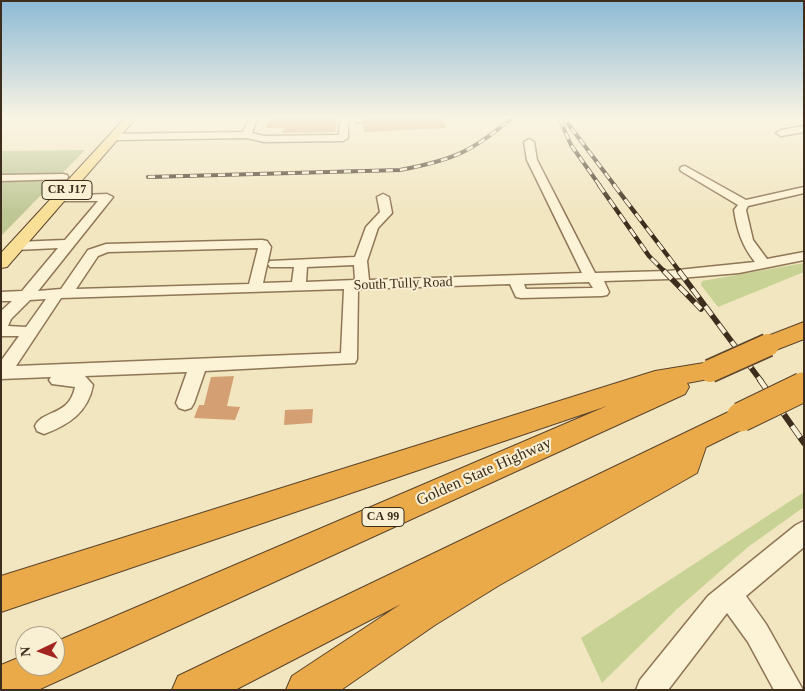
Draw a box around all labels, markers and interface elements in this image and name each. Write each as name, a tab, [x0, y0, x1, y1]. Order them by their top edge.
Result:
road number: CR J17	[42, 180, 92, 200]
street label: South Tully Road	[353, 274, 453, 294]
street label: Golden State Highway	[414, 434, 554, 510]
road number: CA 99	[362, 508, 404, 526]
north arrow	[15, 626, 65, 676]
text: N	[18, 646, 33, 657]

